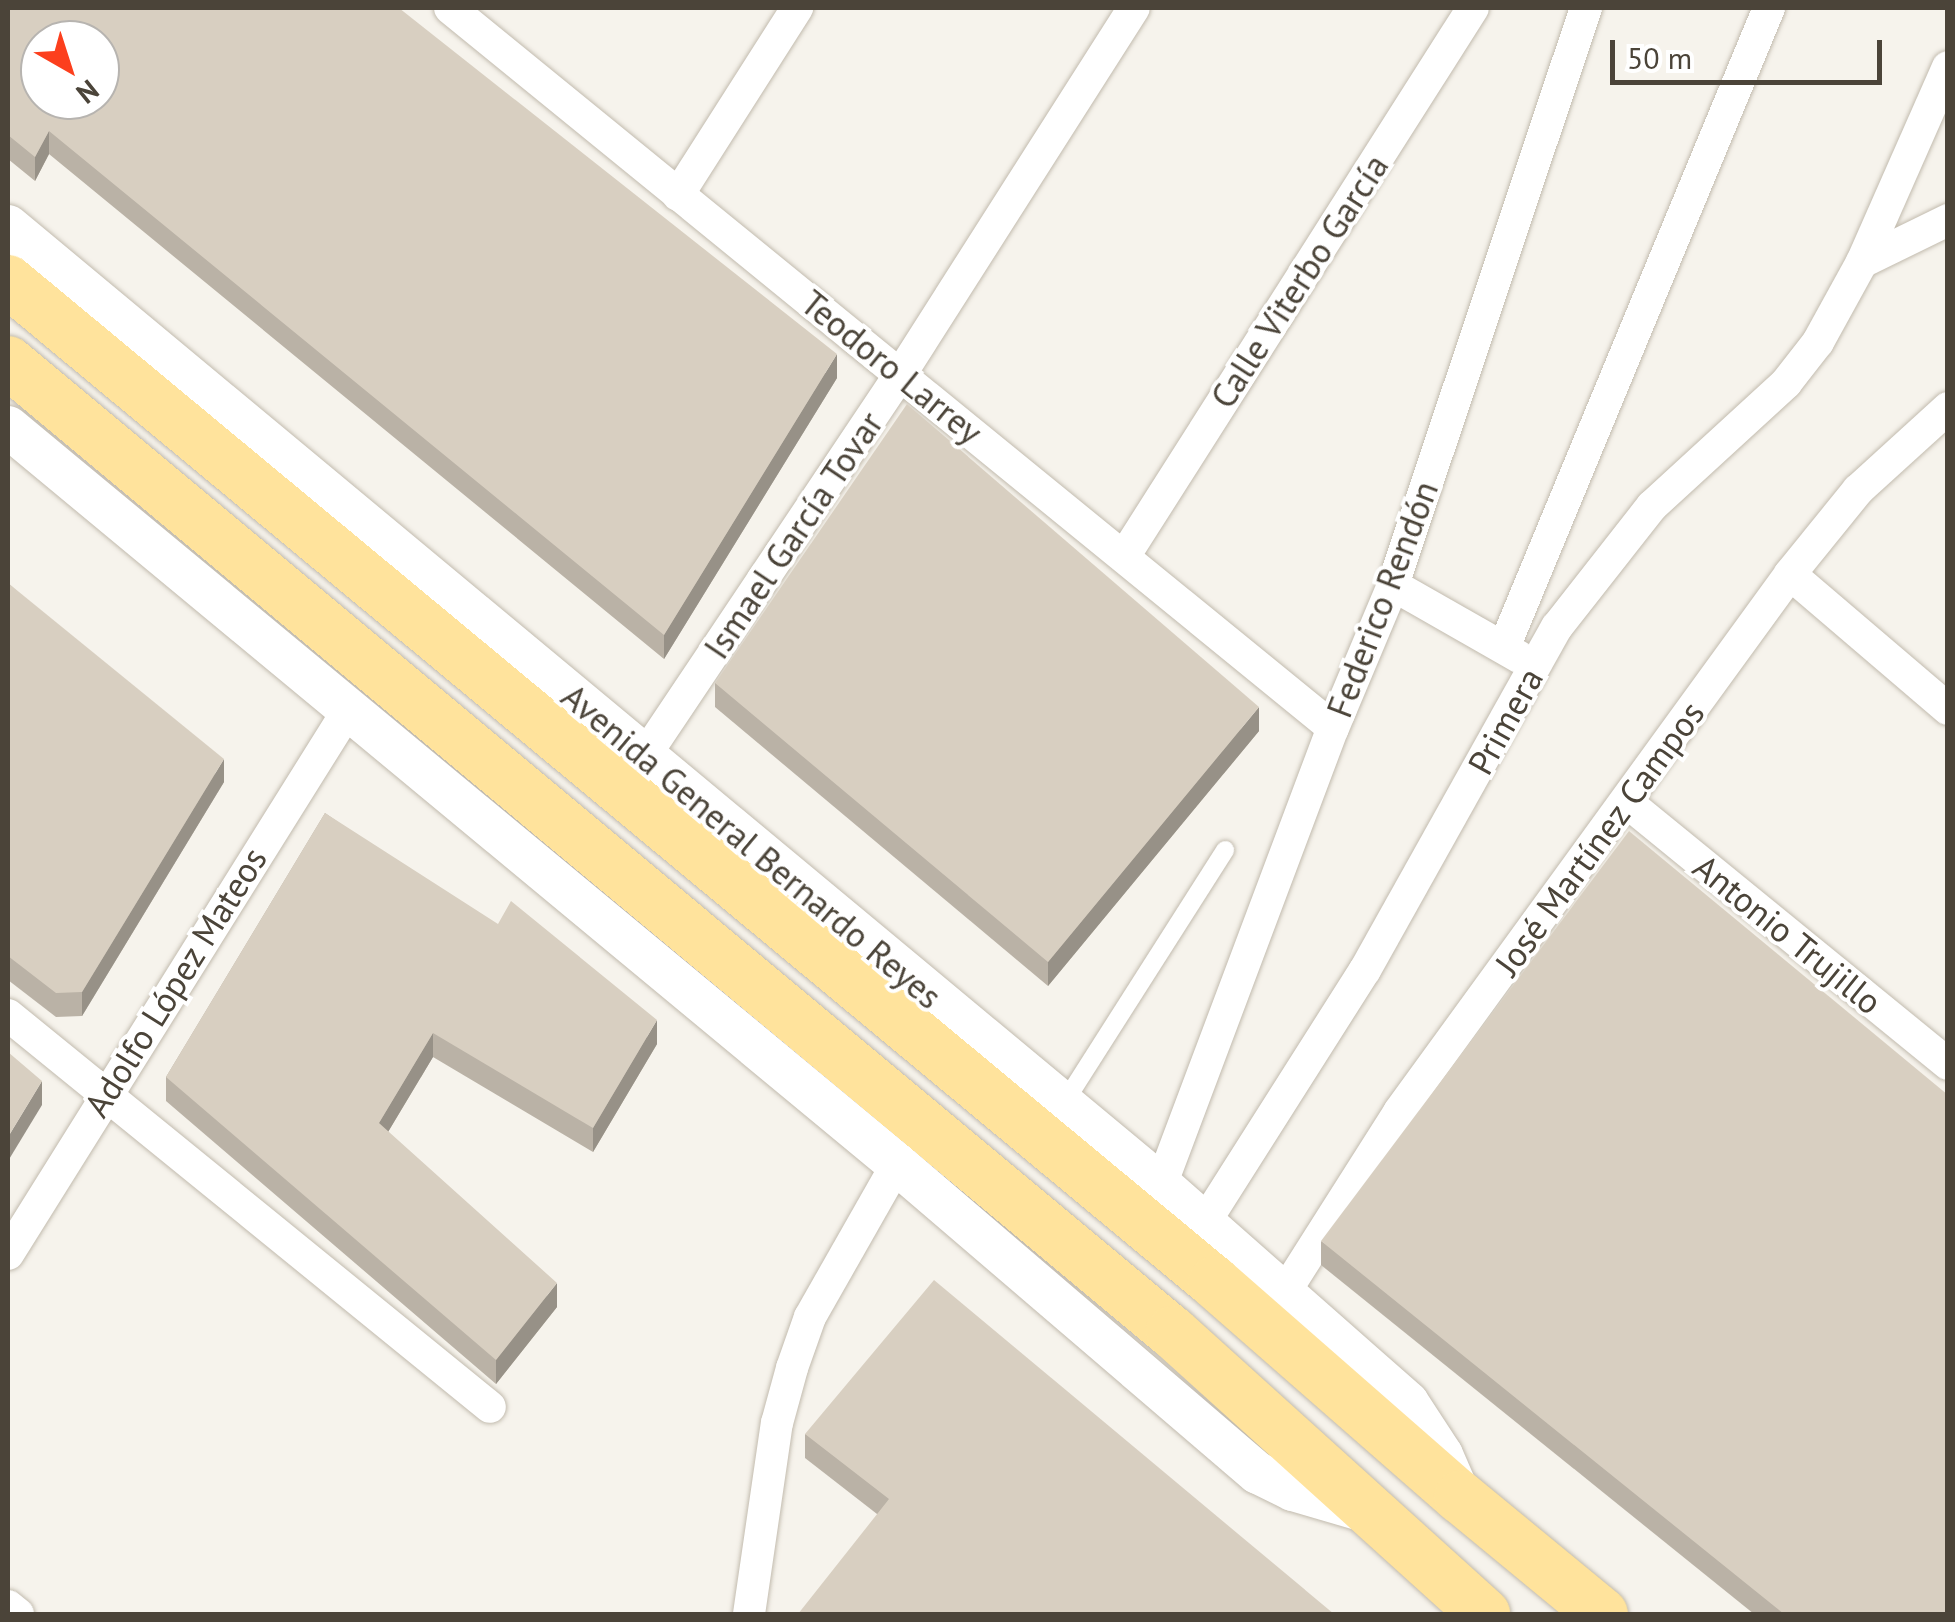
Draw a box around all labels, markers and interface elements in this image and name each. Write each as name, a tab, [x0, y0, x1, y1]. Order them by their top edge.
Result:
north arrow	[20, 20, 120, 120]
scale bar	[1615, 20, 1888, 82]
text: 50 m	[1627, 38, 1692, 77]
text: N	[69, 72, 107, 112]
street label: Calle Viterbo García	[1201, 146, 1397, 416]
street label: Teodoro Larrey	[793, 281, 991, 453]
street label: Ismael García Tovar	[695, 403, 891, 667]
street label: Federico Rendón	[1318, 475, 1446, 723]
street label: Primera	[1459, 660, 1551, 782]
street label: Avenida General Bernardo Reyes	[554, 675, 950, 1017]
street label: José Martínez Campos	[1485, 693, 1713, 983]
street label: Adolfo López Mateos	[75, 839, 275, 1125]
street label: Antonio Trujillo	[1685, 845, 1891, 1023]

